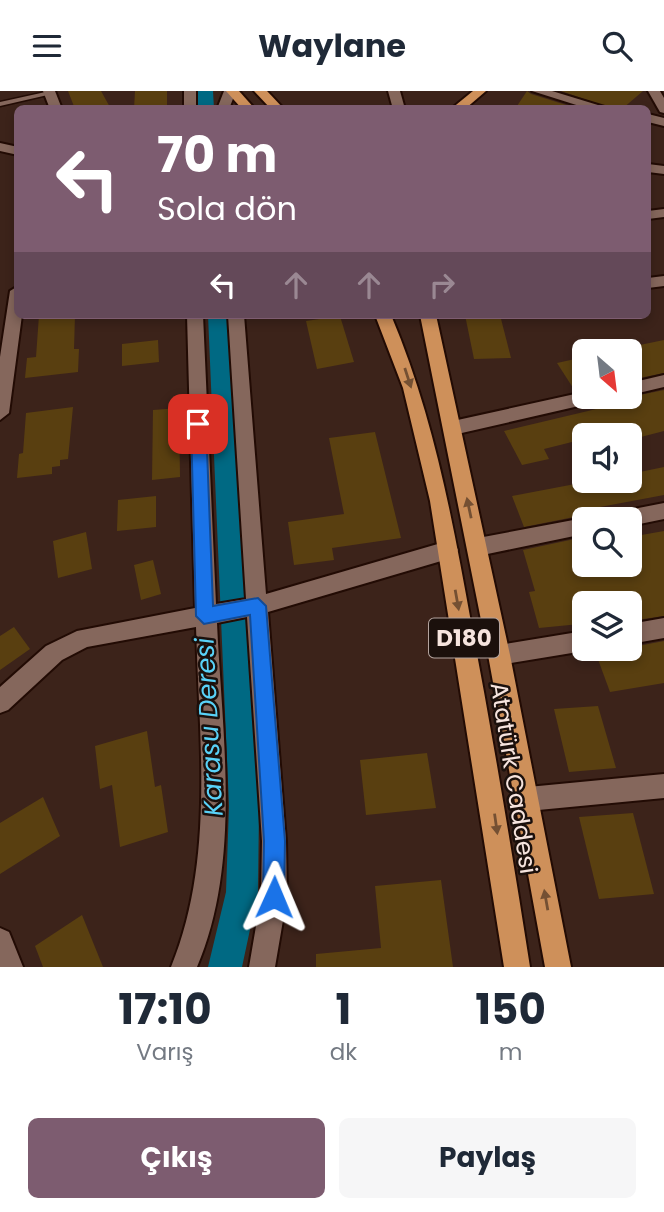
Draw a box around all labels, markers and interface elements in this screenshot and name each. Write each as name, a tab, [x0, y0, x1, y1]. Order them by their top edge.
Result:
text: Waylane	[258, 23, 406, 68]
icon: menu	[28, 27, 66, 65]
icon: search	[598, 27, 636, 65]
text: 70 m	[157, 121, 277, 189]
icon: left	[42, 133, 133, 224]
text: Sola dön	[157, 186, 297, 231]
icon: left	[204, 266, 242, 304]
icon: ahead	[277, 266, 315, 304]
icon: ahead	[350, 266, 388, 304]
icon: right	[423, 266, 461, 304]
north arrow	[572, 339, 642, 409]
map controls	[572, 339, 642, 661]
one-way arrow	[403, 368, 414, 389]
pin	[168, 394, 228, 454]
icon: arrive	[179, 405, 217, 443]
button: sound	[572, 423, 642, 493]
one-way arrow	[464, 497, 475, 519]
button: search	[572, 507, 642, 577]
one-way arrow	[452, 589, 463, 611]
button: layers	[572, 591, 642, 661]
road number: D180	[429, 618, 499, 657]
water label: Karasu Deresi	[186, 636, 232, 817]
street label: Atatürk Caddesi	[483, 680, 545, 876]
one-way arrow	[491, 813, 502, 835]
position arrow	[237, 860, 311, 934]
one-way arrow	[540, 889, 551, 911]
text: 17:10	[118, 980, 212, 1039]
text: 1	[336, 980, 351, 1039]
text: 150	[475, 980, 546, 1039]
text: Varış	[136, 1036, 194, 1068]
text: dk	[330, 1036, 357, 1068]
text: m	[499, 1036, 522, 1068]
button: Çıkış	[28, 1118, 325, 1198]
button: Paylaş	[339, 1118, 636, 1198]

